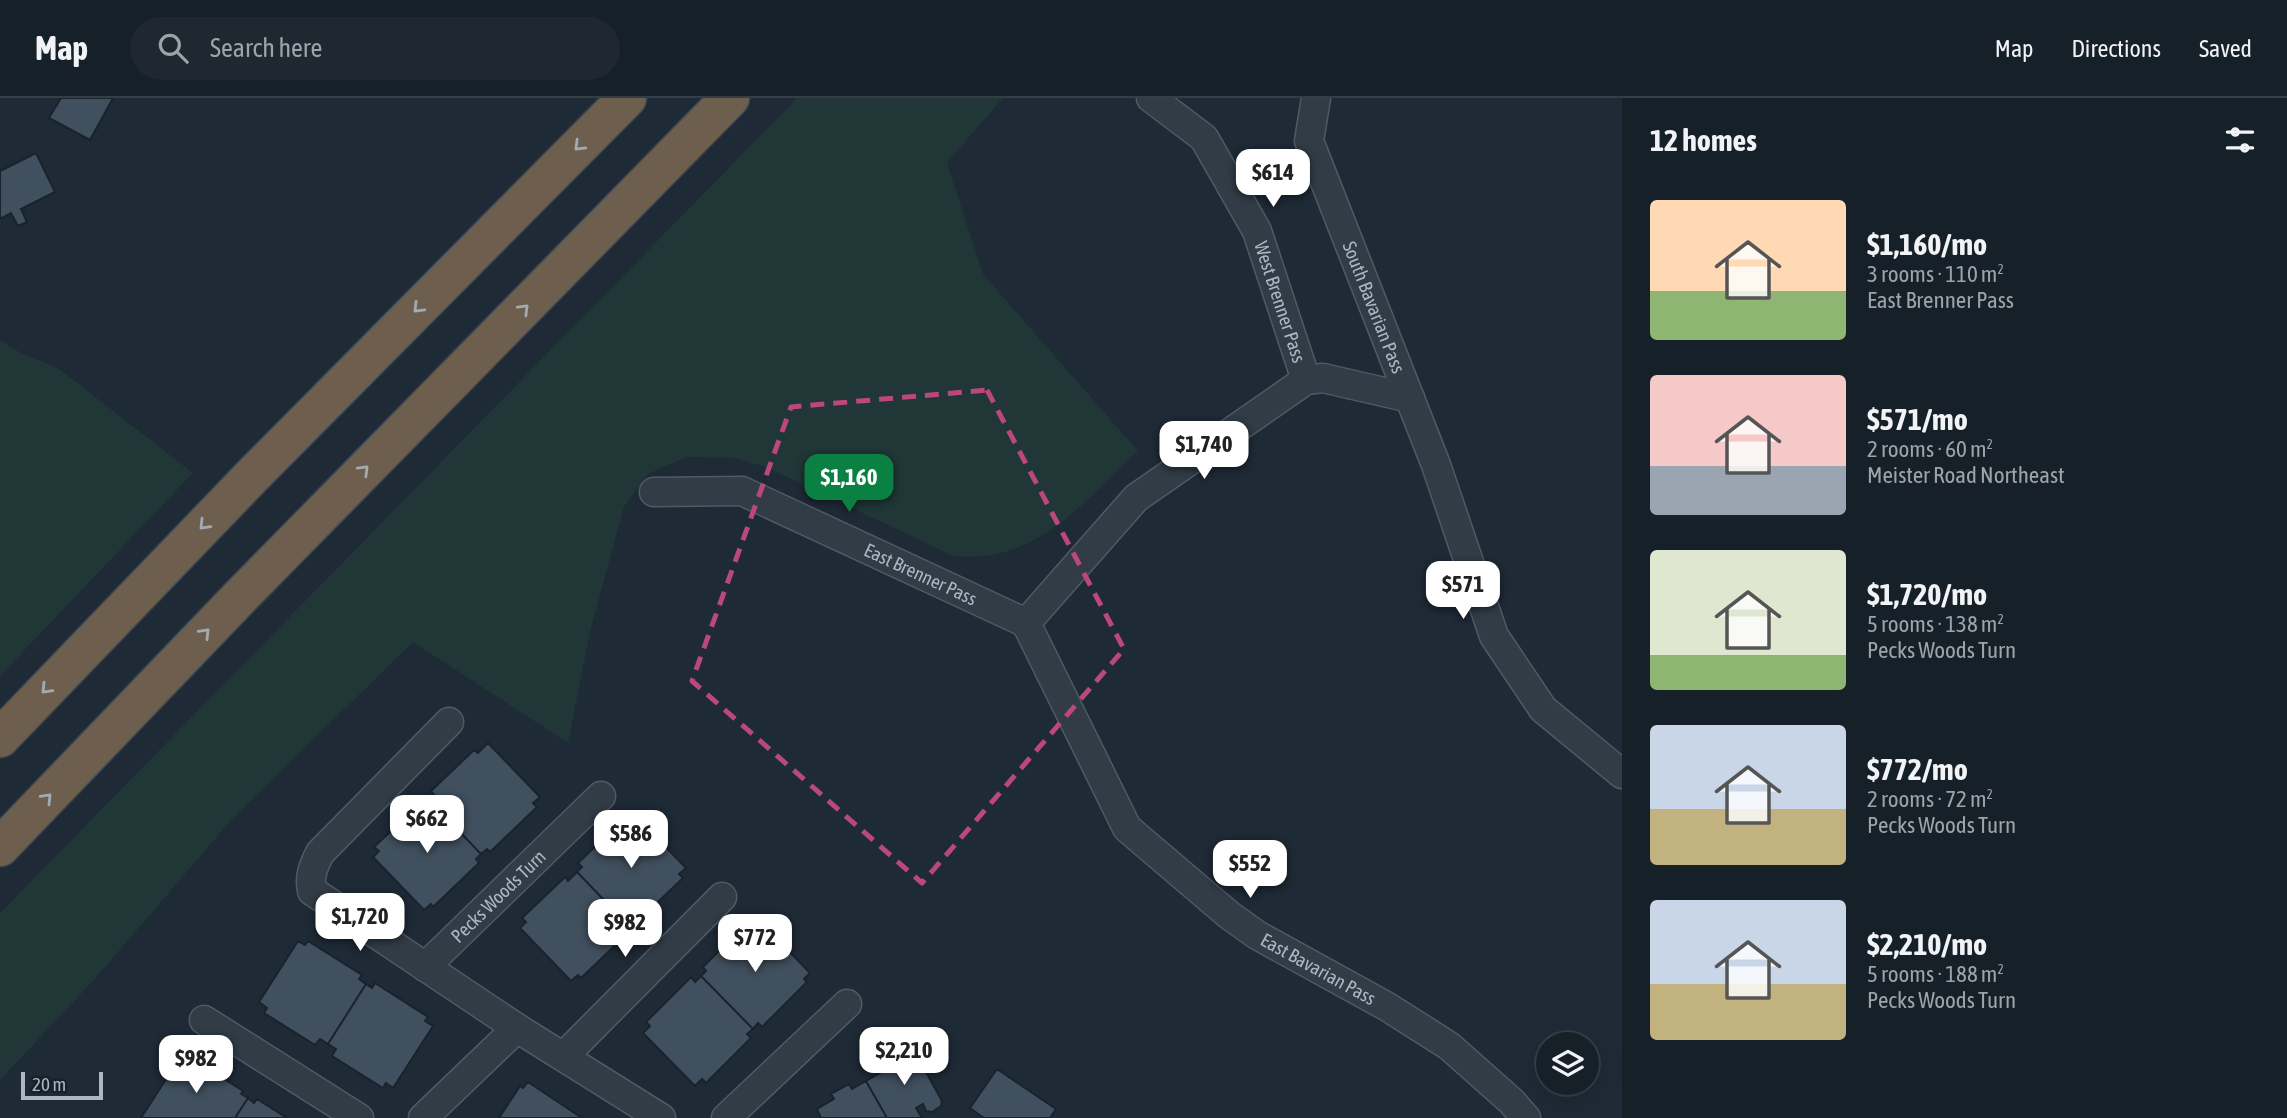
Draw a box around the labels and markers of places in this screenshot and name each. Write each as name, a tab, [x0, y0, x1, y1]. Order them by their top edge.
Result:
pin: $614	[1232, 150, 1314, 209]
pin: $1,740	[1147, 422, 1261, 481]
pin: $1,160	[792, 454, 906, 514]
pin: $571	[1422, 561, 1504, 621]
pin: $662	[386, 796, 468, 855]
pin: $586	[590, 810, 672, 870]
pin: $552	[1209, 840, 1291, 900]
pin: $1,720	[303, 894, 417, 953]
pin: $982	[584, 900, 666, 959]
pin: $772	[714, 914, 796, 974]
pin: $2,210	[847, 1028, 961, 1087]
pin: $982	[155, 1035, 237, 1095]

